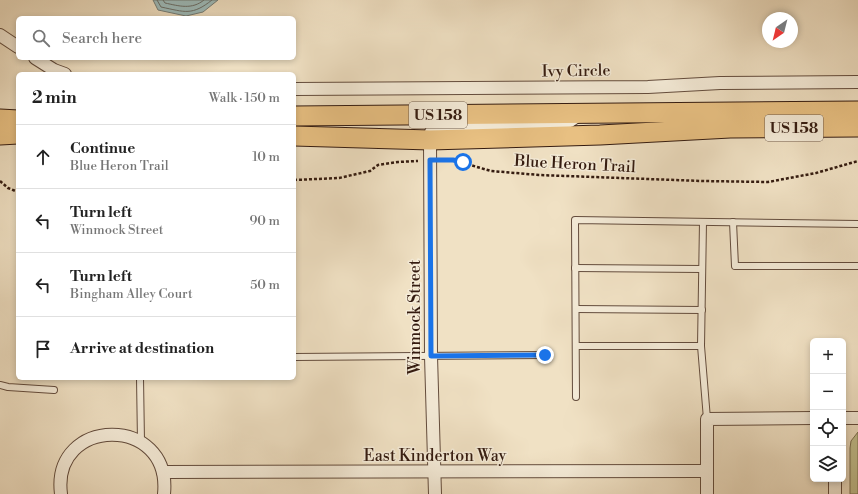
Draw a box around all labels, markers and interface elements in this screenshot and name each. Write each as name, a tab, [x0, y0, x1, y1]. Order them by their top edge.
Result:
north arrow	[762, 12, 798, 48]
search box	[16, 16, 296, 60]
icon: search	[30, 27, 52, 49]
text: Search here	[62, 29, 142, 48]
street label: Ivy Circle	[541, 60, 611, 82]
text: 2 min	[32, 87, 77, 109]
text: Walk · 150 m	[209, 90, 280, 106]
road number: US 158	[409, 102, 467, 128]
road number: US 158	[765, 115, 823, 141]
text: Continue	[70, 139, 135, 158]
icon: ahead	[32, 146, 54, 168]
text: 10 m	[252, 149, 280, 165]
street label: Blue Heron Trail	[513, 151, 636, 177]
route start	[454, 153, 472, 171]
text: Blue Heron Trail	[70, 158, 169, 174]
text: Turn left	[70, 203, 132, 222]
icon: left	[32, 210, 54, 232]
text: 90 m	[249, 213, 280, 229]
text: Winmock Street	[70, 222, 163, 238]
street label: Winmock Street	[405, 259, 425, 375]
text: Turn left	[70, 267, 132, 286]
icon: left	[32, 274, 54, 296]
text: 50 m	[250, 277, 280, 293]
text: Bingham Alley Court	[70, 286, 193, 302]
icon: arrive	[32, 338, 54, 360]
map controls	[810, 338, 846, 482]
button: +	[810, 338, 846, 374]
text: Arrive at destination	[70, 339, 214, 358]
route end	[536, 346, 554, 364]
button: −	[810, 374, 846, 410]
button: locate	[810, 410, 846, 446]
street label: East Kinderton Way	[364, 446, 507, 466]
button: layers	[810, 446, 846, 482]

